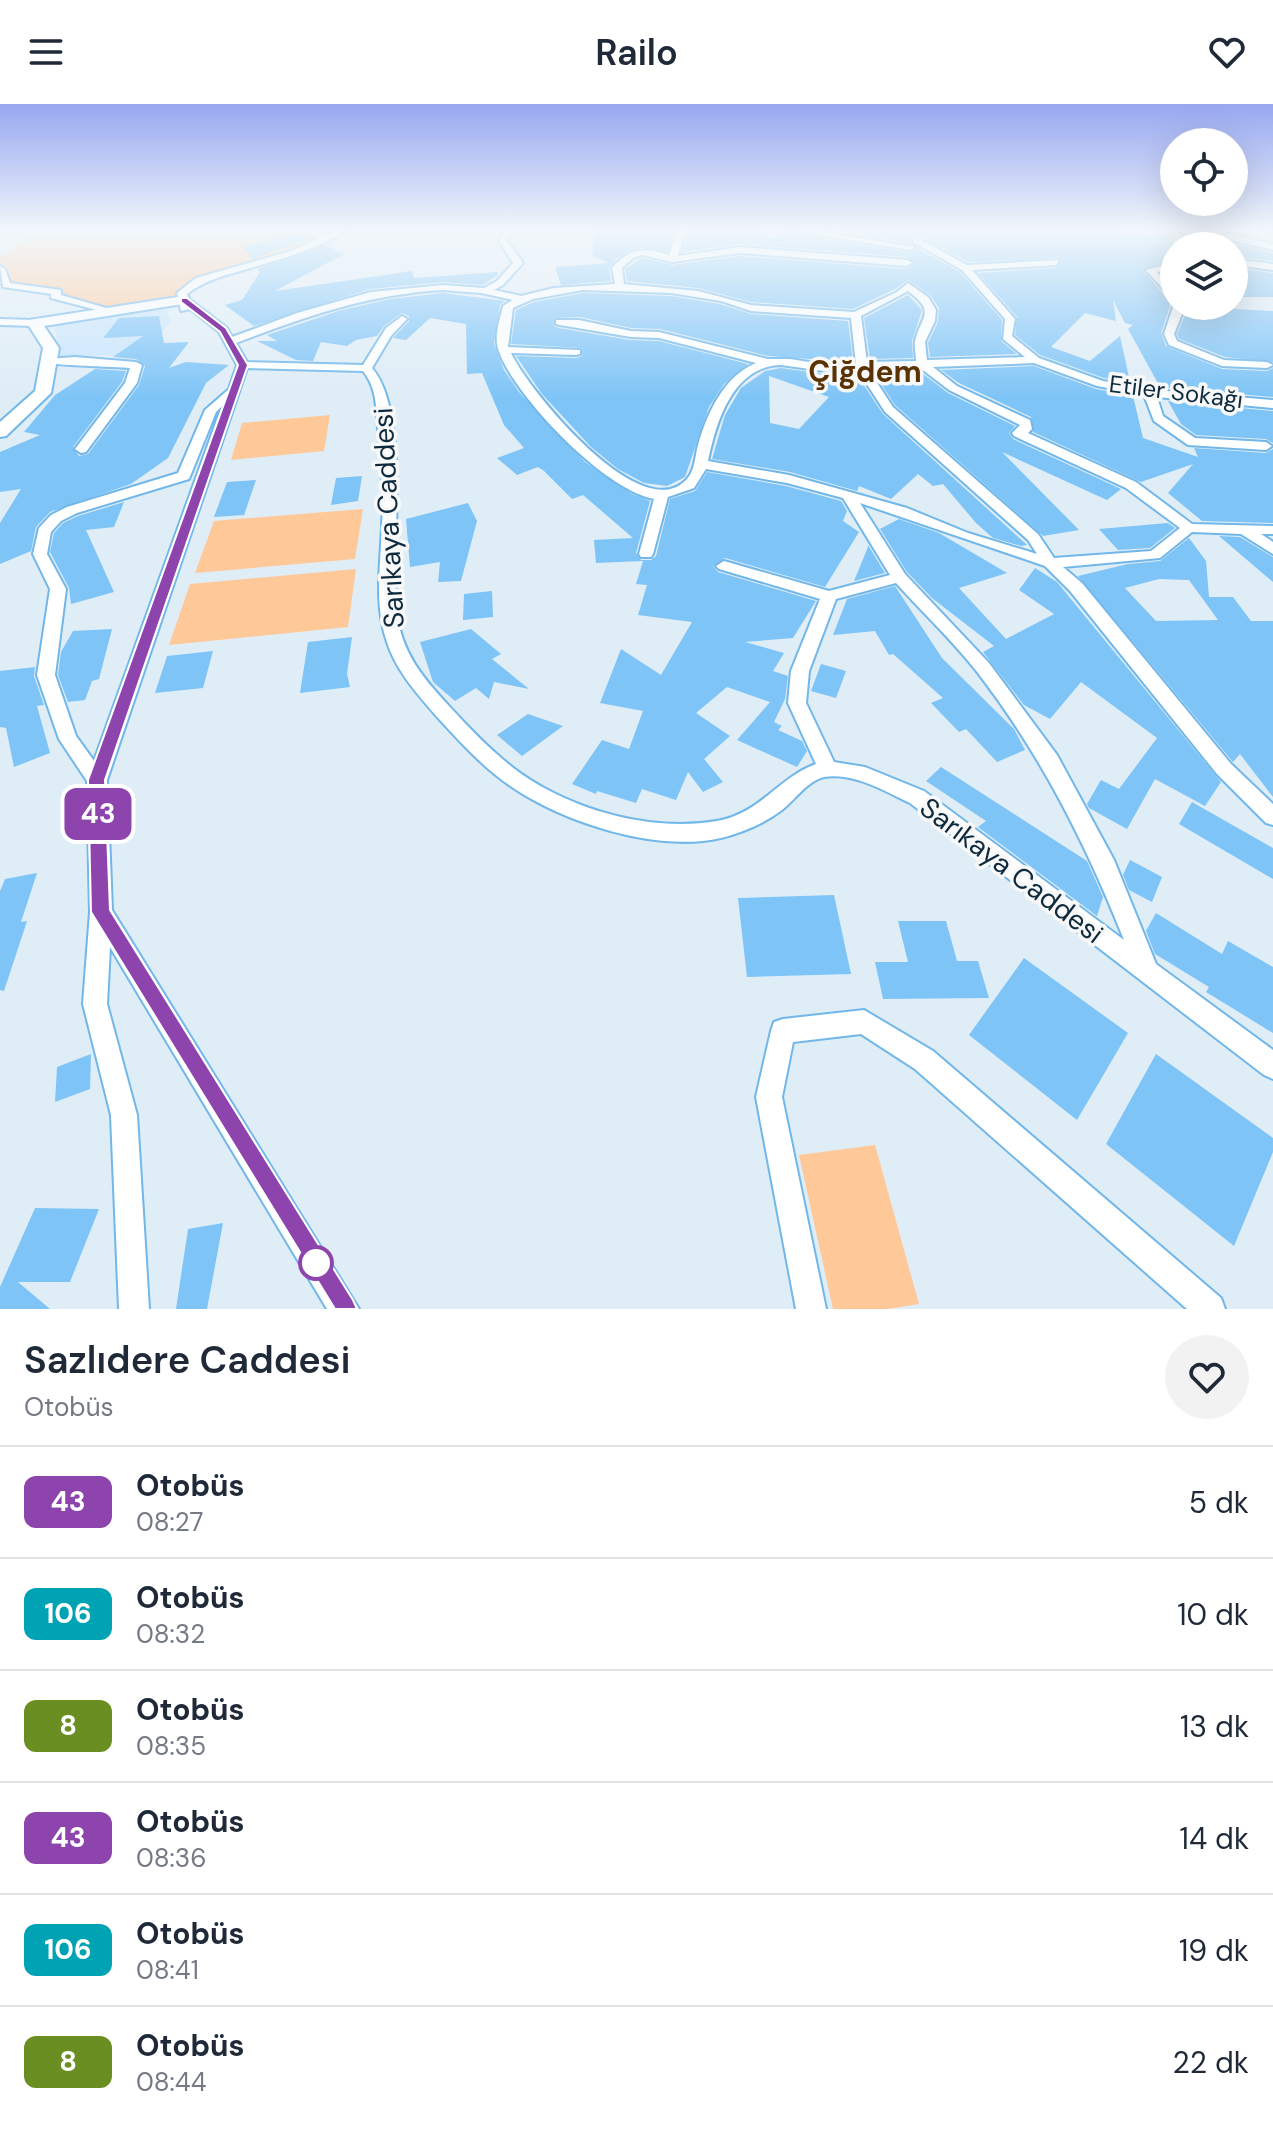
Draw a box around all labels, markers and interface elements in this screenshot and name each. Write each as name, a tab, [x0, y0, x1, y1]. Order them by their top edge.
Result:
text: Railo	[595, 29, 678, 76]
icon: menu	[24, 30, 68, 74]
icon: heart	[1205, 30, 1249, 74]
map controls	[1160, 128, 1248, 320]
button: locate	[1160, 128, 1248, 216]
button: layers	[1160, 232, 1248, 320]
district label: Çiğdem	[808, 352, 922, 391]
street label: Etiler Sokağı	[1107, 368, 1245, 415]
street label: Sarıkaya Caddesi	[364, 407, 413, 629]
line badge: 43	[62, 788, 134, 840]
street label: Sarıkaya Caddesi	[912, 789, 1111, 952]
text: 43	[80, 795, 116, 832]
unlabelled marker	[299, 1246, 333, 1280]
text: Sazlıdere Caddesi	[24, 1335, 350, 1385]
button: heart	[1165, 1335, 1249, 1419]
text: Otobüs	[24, 1390, 114, 1424]
text: Otobüs	[136, 1466, 245, 1505]
text: 43	[50, 1483, 86, 1520]
text: 5 dk	[1189, 1483, 1249, 1522]
text: 08:27	[136, 1505, 203, 1539]
text: Otobüs	[136, 1578, 245, 1617]
text: 106	[44, 1595, 92, 1632]
text: 10 dk	[1177, 1595, 1249, 1634]
text: 08:32	[136, 1617, 205, 1651]
text: Otobüs	[136, 1690, 245, 1729]
text: 8	[59, 1707, 77, 1744]
text: 13 dk	[1180, 1707, 1249, 1746]
text: 08:35	[136, 1729, 206, 1763]
text: Otobüs	[136, 1802, 245, 1841]
text: 43	[50, 1819, 86, 1856]
text: 14 dk	[1180, 1819, 1249, 1858]
text: 08:36	[136, 1841, 207, 1875]
text: Otobüs	[136, 1914, 245, 1953]
text: 106	[44, 1931, 92, 1968]
text: 19 dk	[1179, 1931, 1249, 1970]
text: 08:41	[136, 1953, 199, 1987]
text: Otobüs	[136, 2026, 245, 2065]
text: 8	[59, 2043, 77, 2080]
text: 22 dk	[1173, 2043, 1249, 2082]
text: 08:44	[136, 2065, 206, 2099]

